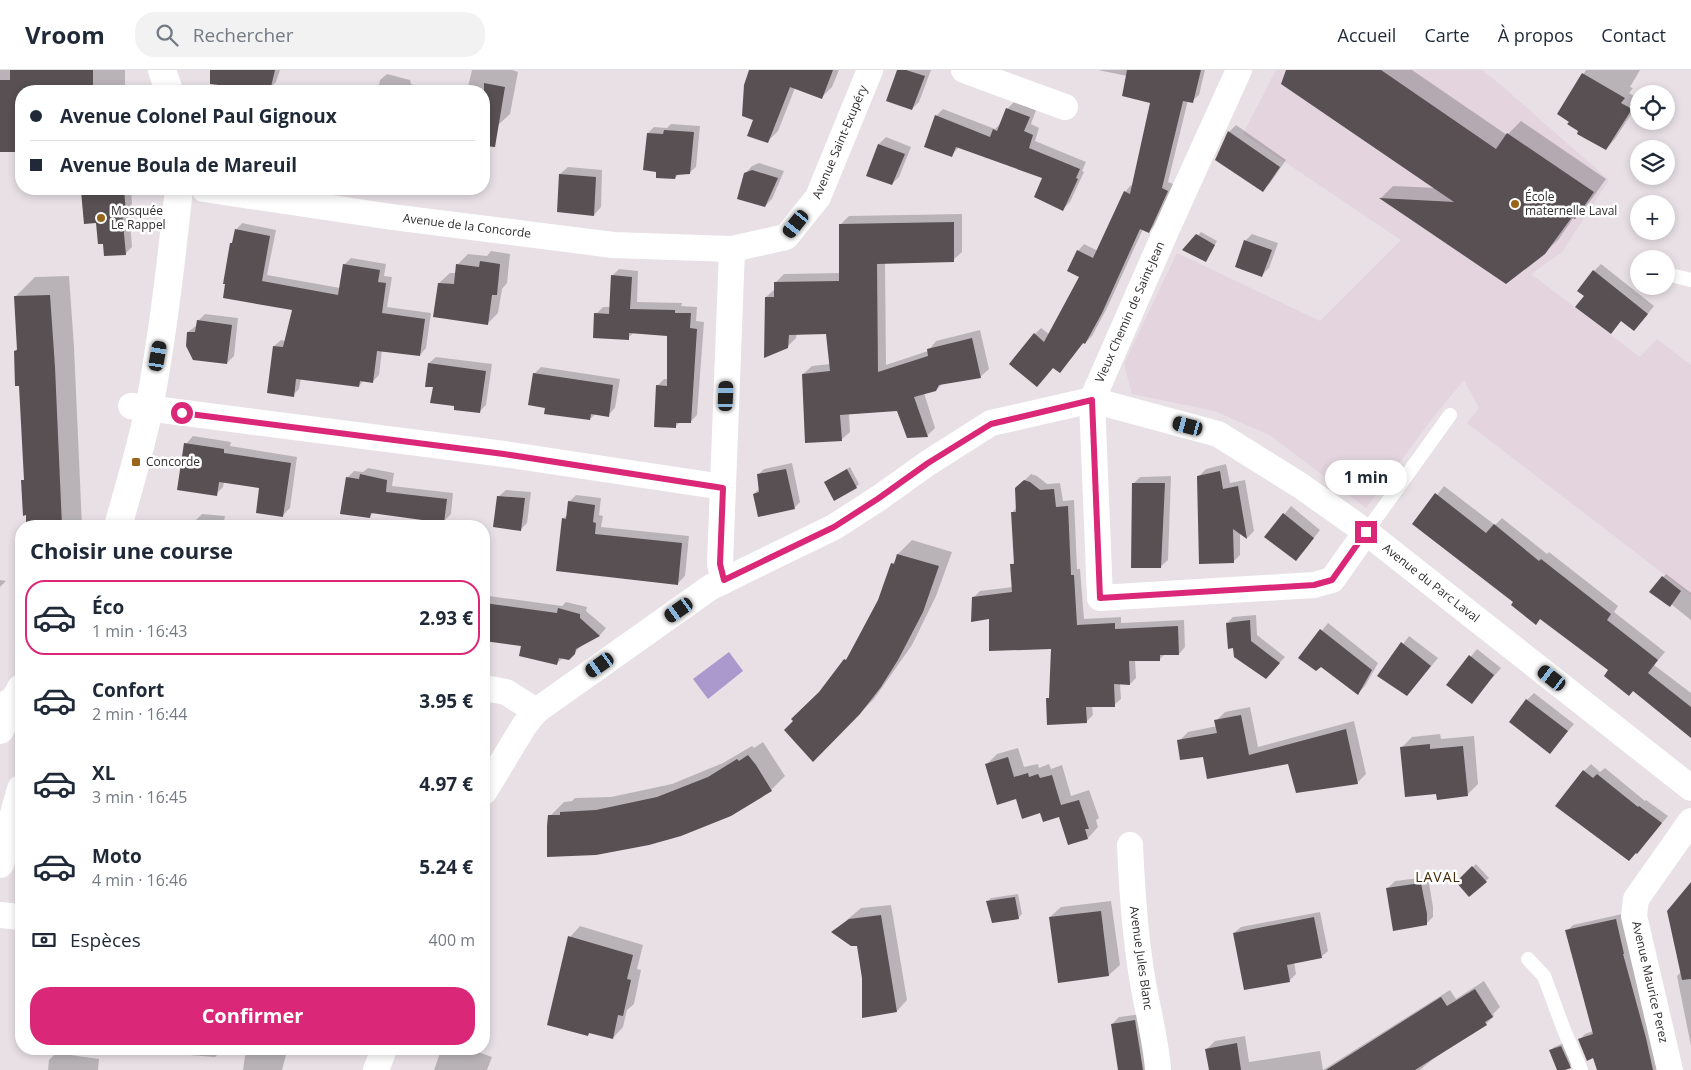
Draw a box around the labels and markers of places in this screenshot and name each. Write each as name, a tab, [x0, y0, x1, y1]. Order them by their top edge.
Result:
place label: École maternelle Laval	[1525, 188, 1617, 219]
marker: École maternelle Laval	[1509, 198, 1521, 210]
place label: Mosquée Le Rappel	[111, 202, 166, 233]
marker: Mosquée Le Rappel	[95, 212, 107, 224]
place label: Concorde	[146, 453, 200, 470]
marker: Concorde	[130, 456, 142, 468]

